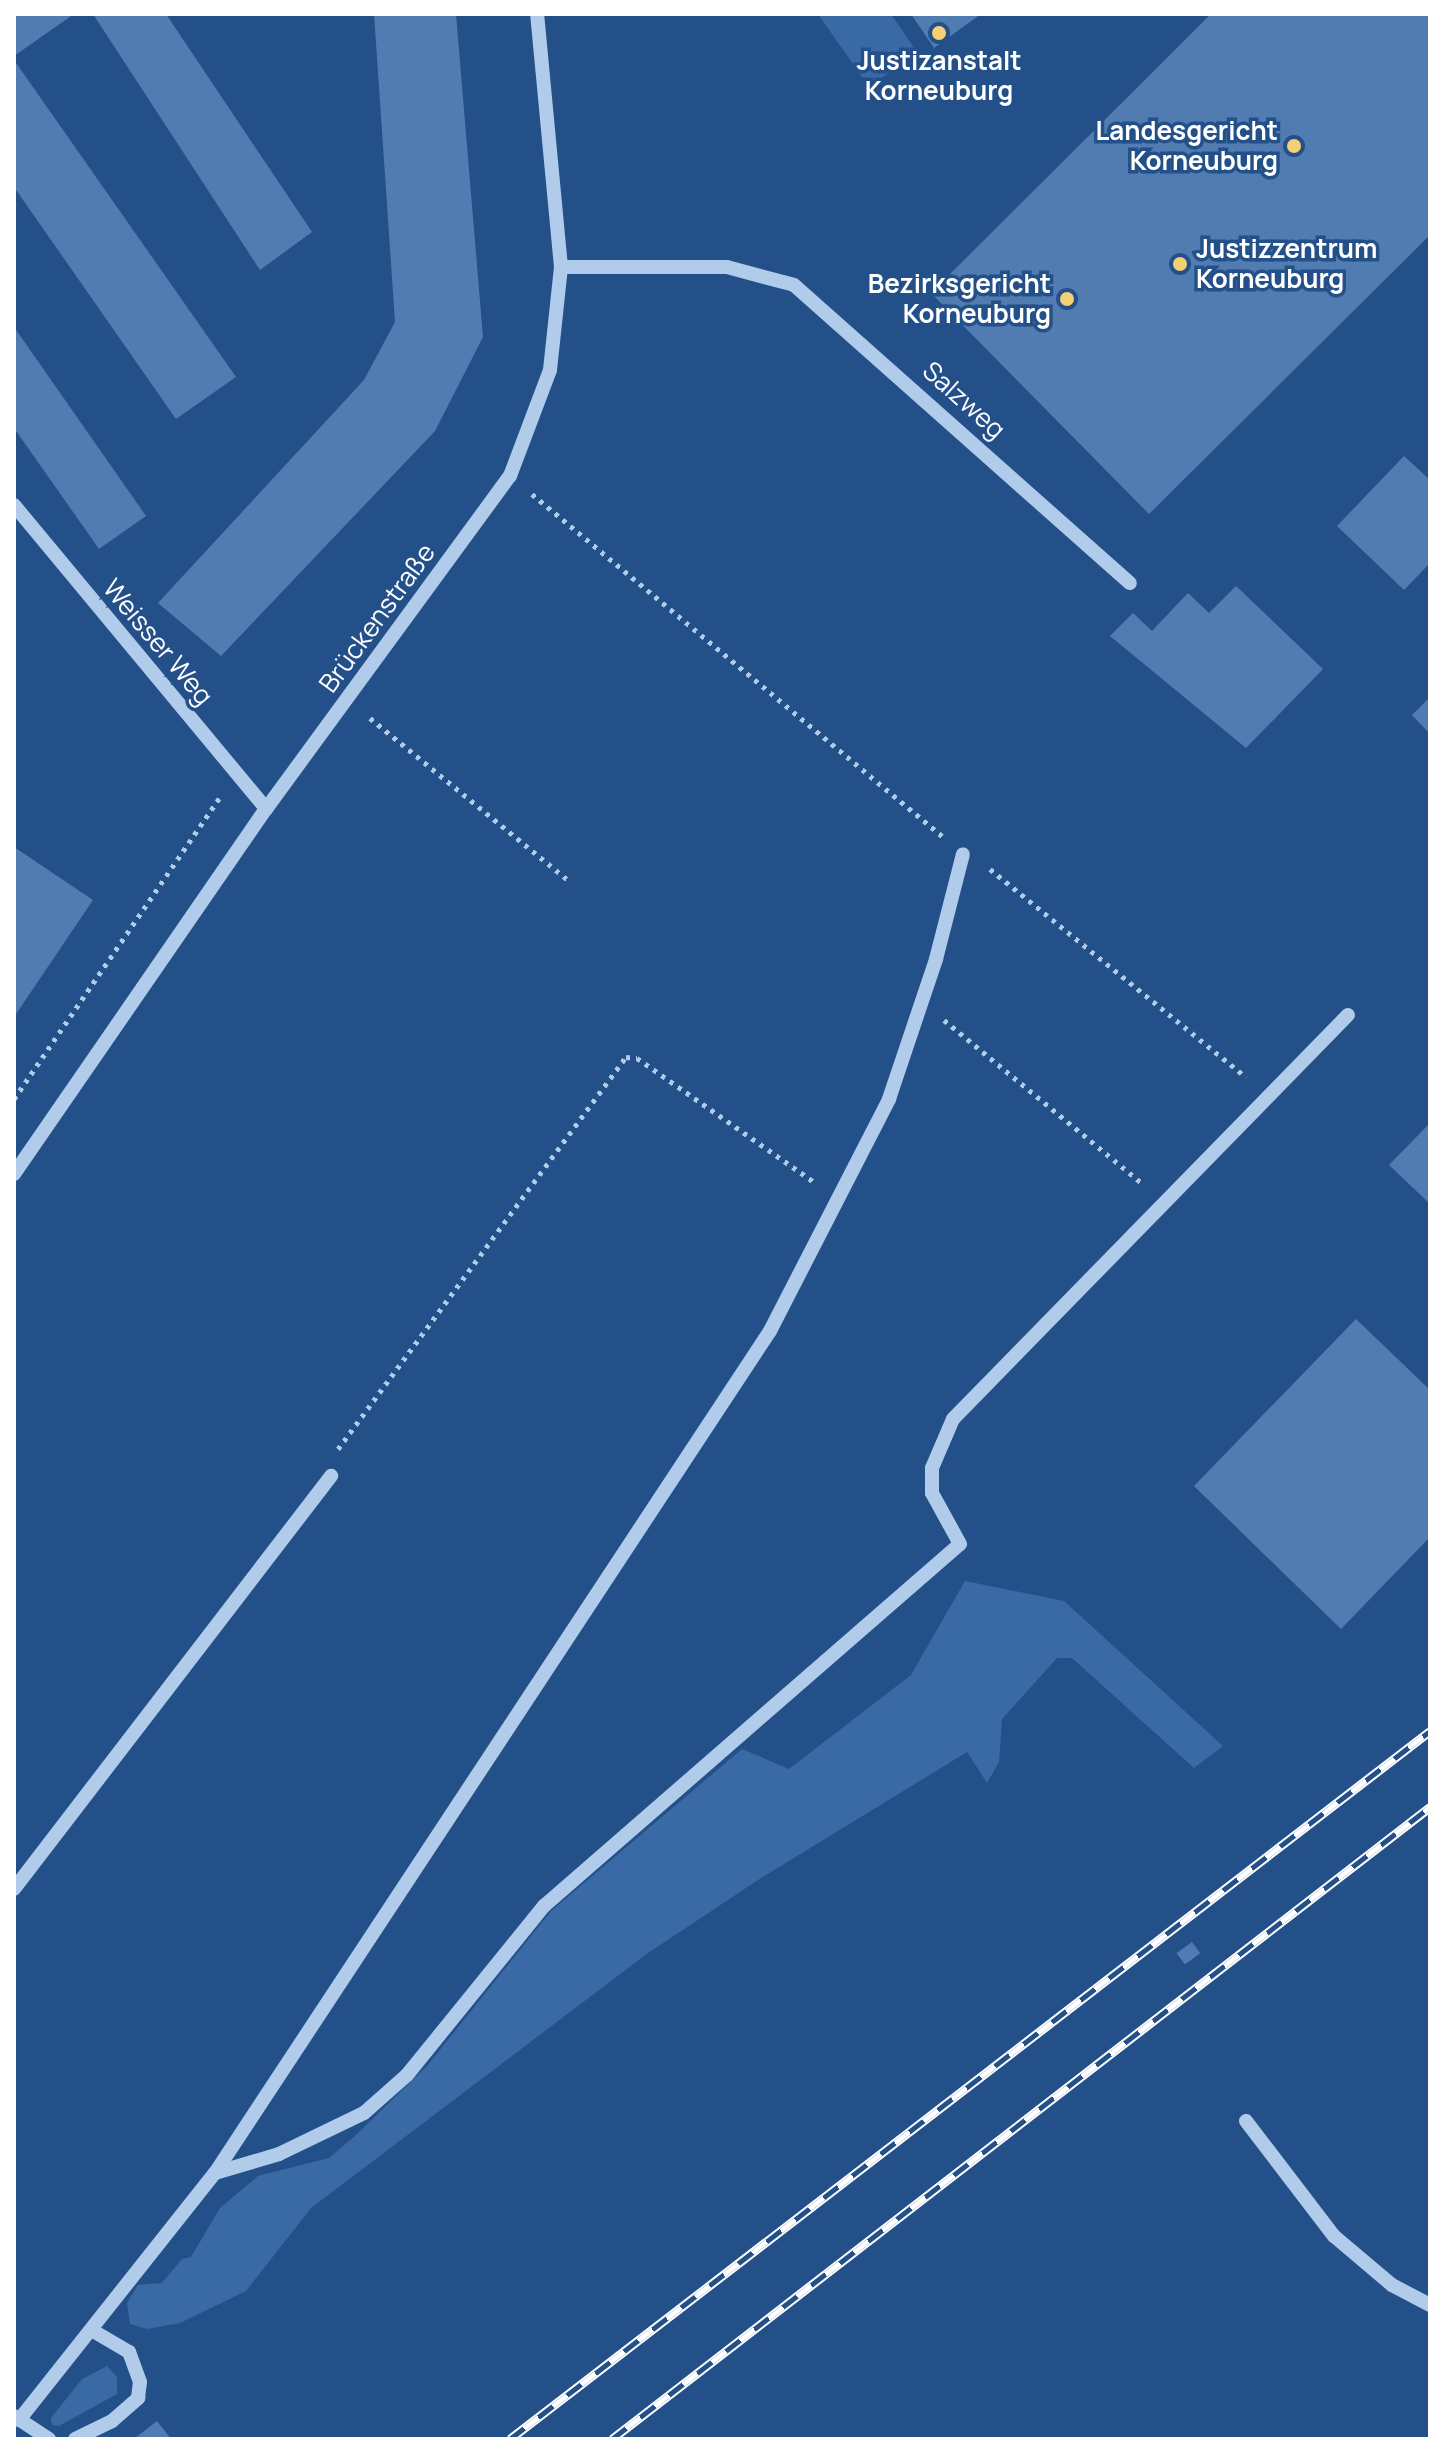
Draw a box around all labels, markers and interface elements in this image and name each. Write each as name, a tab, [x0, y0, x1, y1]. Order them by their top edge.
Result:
marker: Justizanstalt Korneuburg	[930, 24, 948, 42]
place label: Justizanstalt Korneuburg	[856, 45, 1022, 106]
place label: Landesgericht Korneuburg	[1096, 115, 1278, 176]
marker: Landesgericht Korneuburg	[1285, 137, 1303, 155]
place label: Justizzentrum Korneuburg	[1196, 233, 1377, 294]
marker: Justizzentrum Korneuburg	[1171, 255, 1189, 273]
place label: Bezirksgericht Korneuburg	[868, 268, 1051, 330]
marker: Bezirksgericht Korneuburg	[1058, 290, 1076, 308]
street label: Salzweg	[916, 355, 1012, 445]
street label: Brückenstraße	[313, 538, 441, 698]
street label: Weisser Weg	[96, 573, 220, 711]

